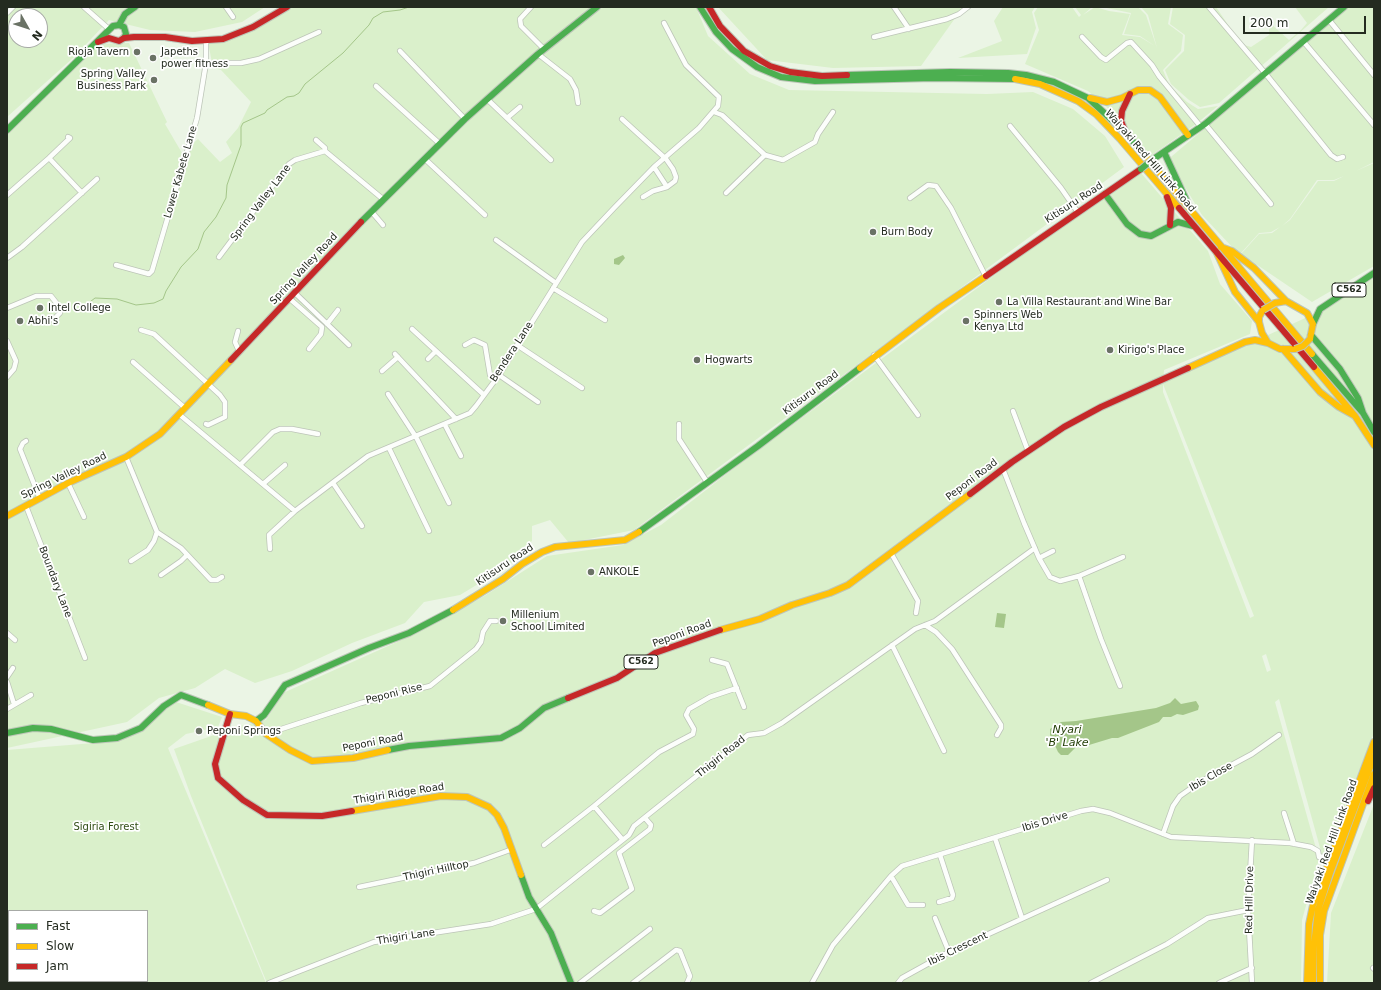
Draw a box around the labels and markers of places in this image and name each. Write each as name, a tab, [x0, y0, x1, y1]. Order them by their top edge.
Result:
place label: Rioja Tavern	[68, 46, 129, 58]
place label: Japeths power fitness	[161, 46, 228, 70]
marker: Rioja Tavern	[132, 47, 142, 57]
marker: Japeths power fitness	[148, 53, 158, 63]
place label: Spring Valley Business Park	[77, 68, 146, 92]
marker: Spring Valley Business Park	[149, 75, 159, 85]
place label: Burn Body	[881, 226, 933, 238]
marker: Burn Body	[868, 227, 878, 237]
place label: La Villa Restaurant and Wine Bar	[1007, 296, 1171, 308]
marker: La Villa Restaurant and Wine Bar	[994, 297, 1004, 307]
place label: Intel College	[48, 302, 111, 314]
marker: Intel College	[35, 303, 45, 313]
place label: Spinners Web Kenya Ltd	[974, 309, 1043, 332]
place label: Abhi's	[28, 315, 58, 327]
marker: Abhi's	[15, 316, 25, 326]
marker: Spinners Web Kenya Ltd	[961, 316, 971, 326]
place label: Kirigo's Place	[1118, 344, 1184, 356]
marker: Kirigo's Place	[1105, 345, 1115, 355]
place label: Hogwarts	[705, 354, 753, 366]
marker: Hogwarts	[692, 355, 702, 365]
place label: ANKOLE	[599, 566, 639, 578]
marker: ANKOLE	[586, 567, 596, 577]
place label: Millenium School Limited	[511, 609, 585, 632]
marker: Millenium School Limited	[498, 616, 508, 626]
place label: Peponi Springs	[207, 725, 281, 737]
marker: Peponi Springs	[194, 726, 204, 736]

